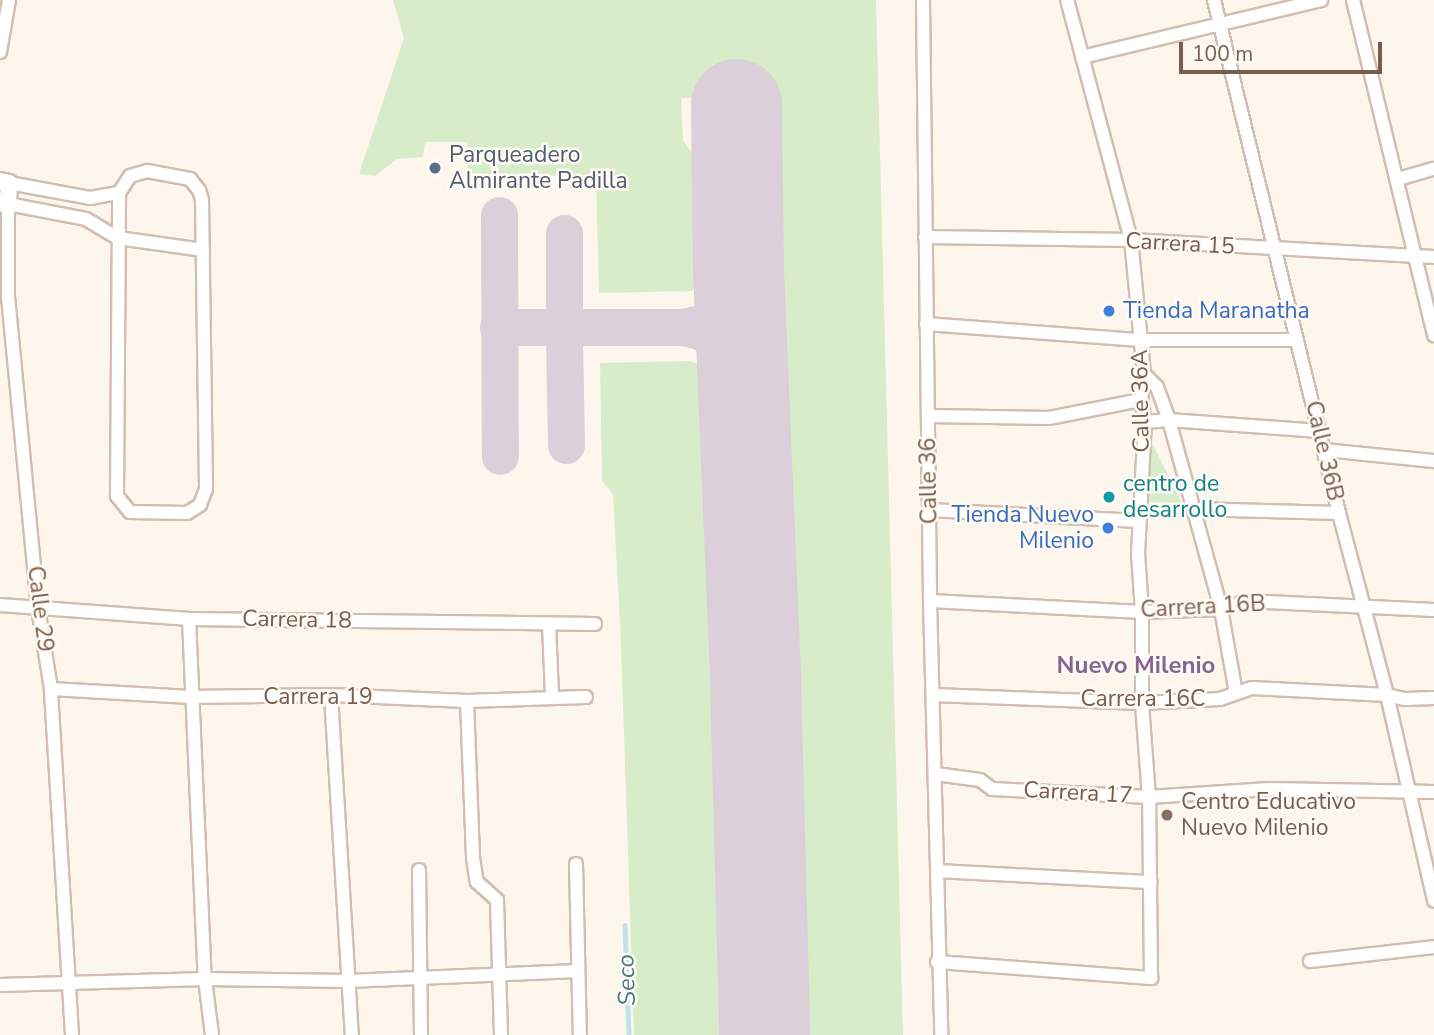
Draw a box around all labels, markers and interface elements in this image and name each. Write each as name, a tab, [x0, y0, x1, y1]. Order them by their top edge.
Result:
scale bar	[1182, 28, 1385, 72]
text: 100 m	[1192, 40, 1253, 68]
place label: Parqueadero Almirante Padilla	[449, 141, 628, 195]
marker: Parqueadero Almirante Padilla	[427, 160, 443, 176]
street label: Carrera 15	[1125, 227, 1235, 261]
place label: Tienda Maranatha	[1123, 297, 1310, 325]
marker: Tienda Maranatha	[1101, 303, 1117, 319]
street label: Calle 36A	[1126, 349, 1156, 453]
street label: Calle 36B	[1299, 398, 1349, 504]
street label: Calle 36	[914, 437, 944, 525]
place label: centro de desarrollo	[1123, 470, 1227, 524]
marker: centro de desarrollo	[1101, 489, 1117, 505]
place label: Tienda Nuevo Milenio	[952, 501, 1094, 555]
marker: Tienda Nuevo Milenio	[1100, 520, 1116, 536]
street label: Calle 29	[21, 564, 59, 654]
street label: Carrera 16B	[1140, 590, 1266, 624]
street label: Carrera 18	[242, 605, 352, 635]
district label: Nuevo Milenio	[1057, 652, 1215, 680]
street label: Carrera 19	[263, 683, 373, 711]
street label: Carrera 16C	[1080, 685, 1206, 713]
street label: Carrera 17	[1023, 776, 1133, 810]
place label: Centro Educativo Nuevo Milenio	[1181, 788, 1356, 842]
marker: Centro Educativo Nuevo Milenio	[1159, 807, 1175, 823]
water label: Seco	[612, 954, 642, 1006]

